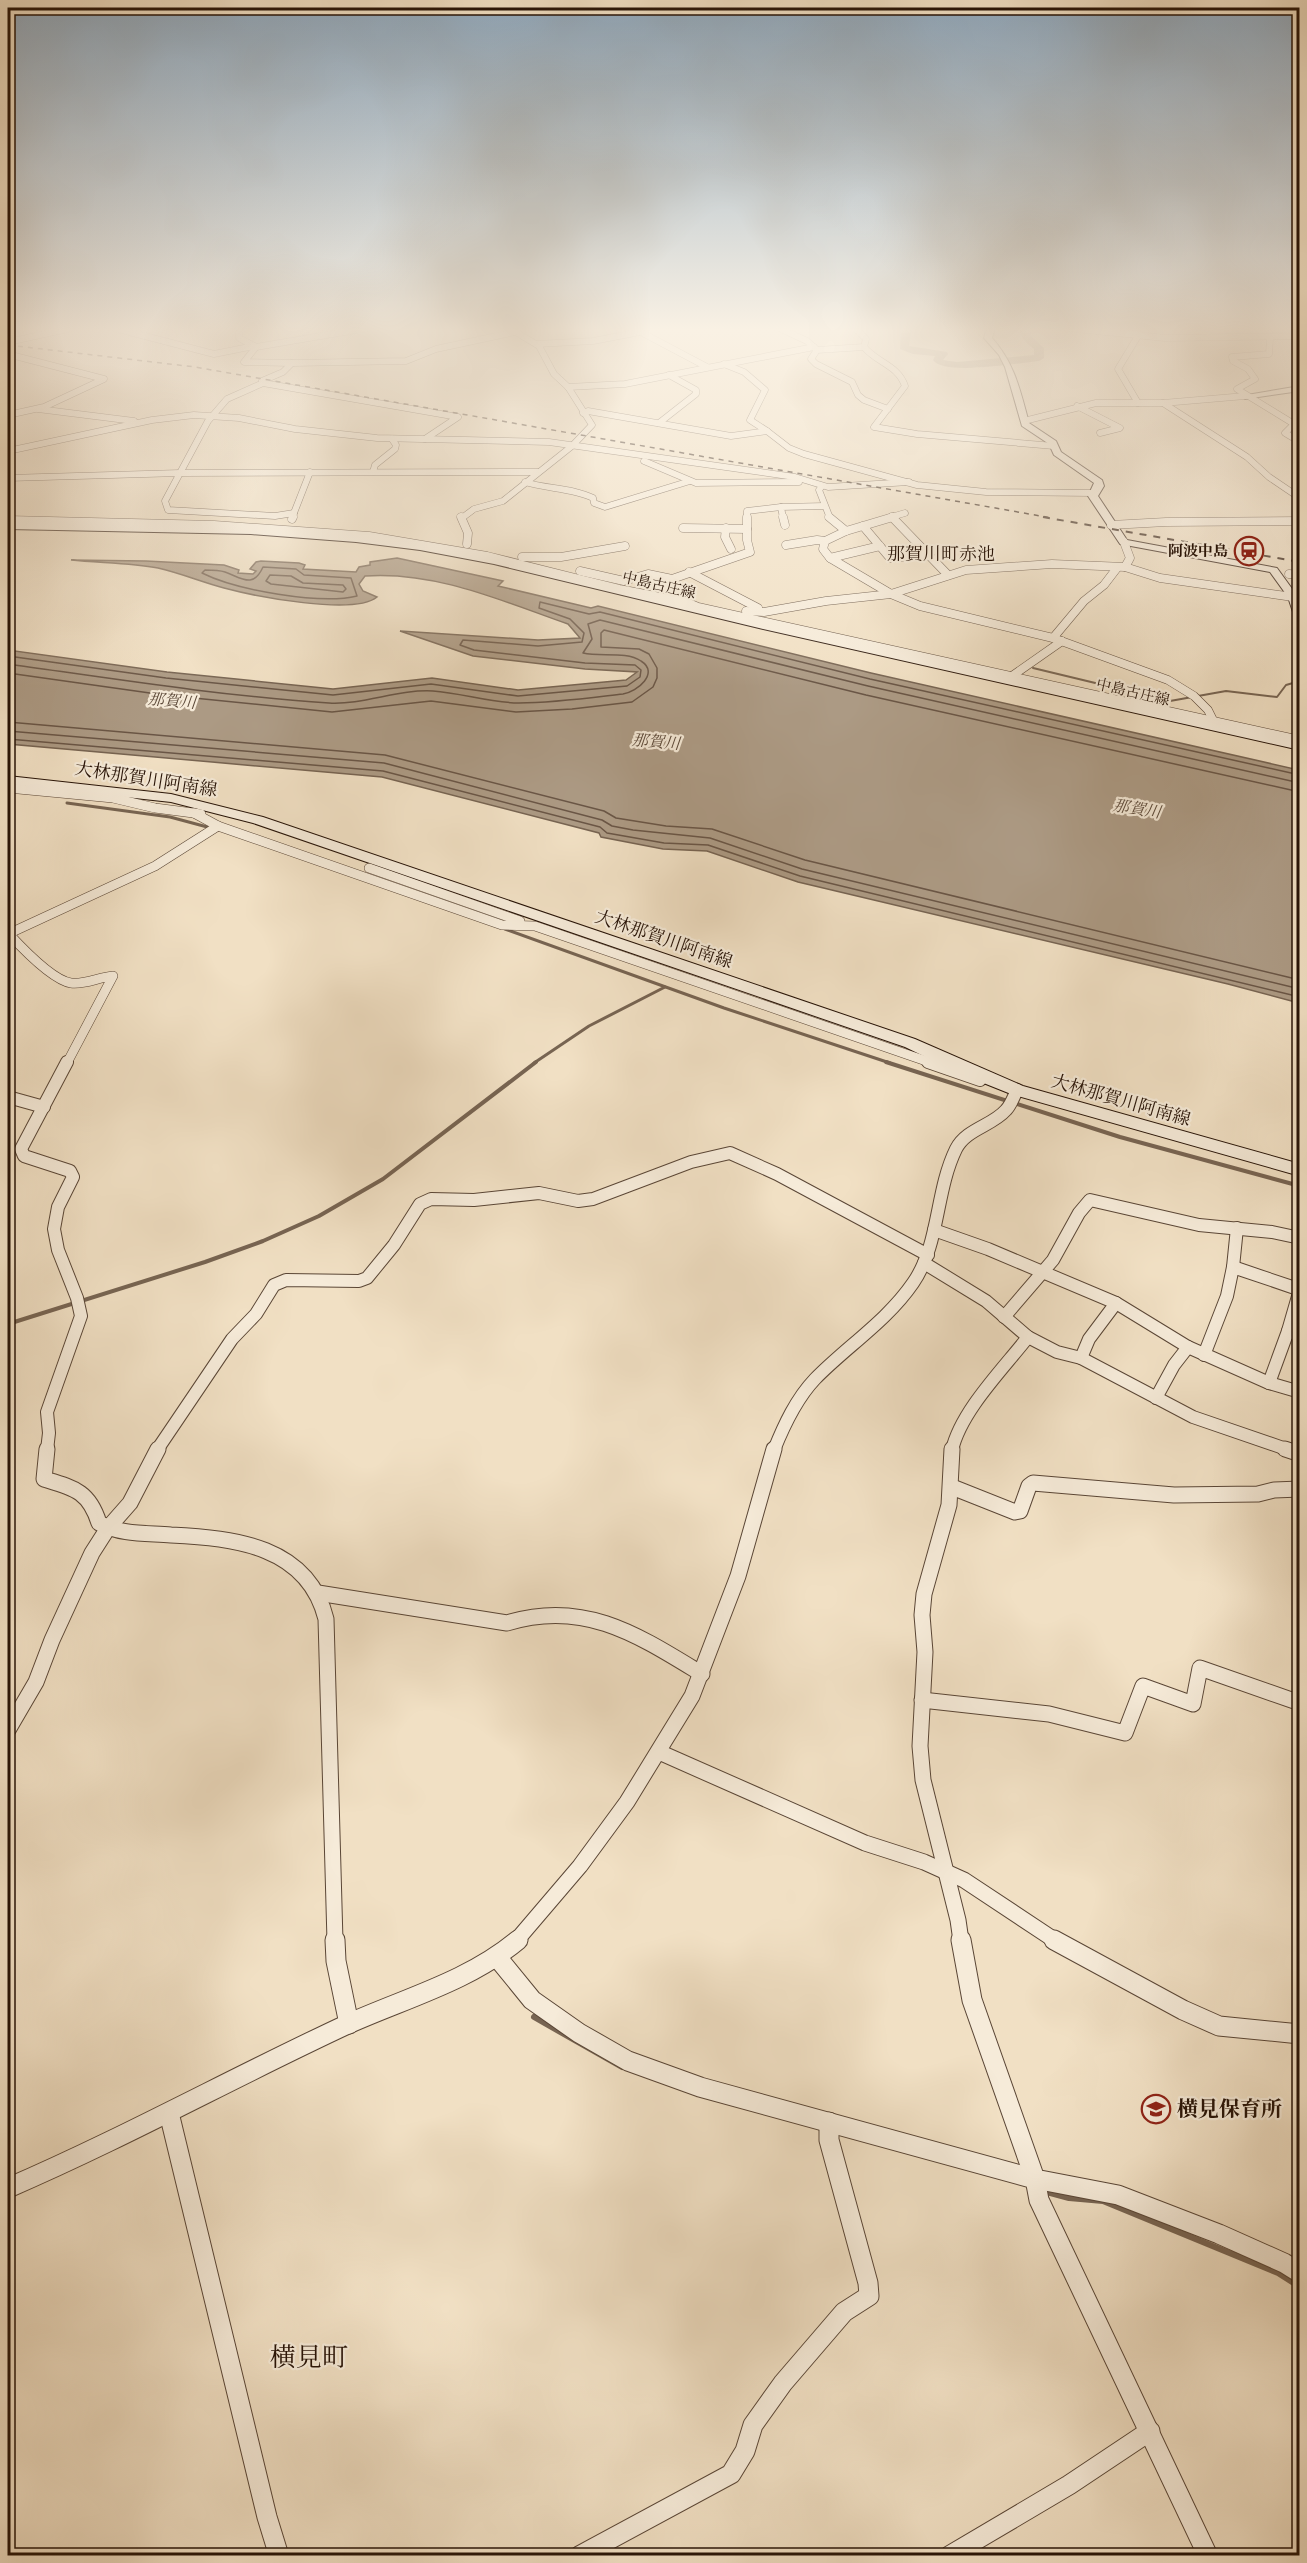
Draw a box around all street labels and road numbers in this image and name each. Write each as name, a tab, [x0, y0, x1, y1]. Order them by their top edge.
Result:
street label: 中島古庄線	[620, 568, 698, 602]
street label: 中島古庄線	[1094, 675, 1172, 709]
street label: 大林那賀川阿南線	[73, 757, 219, 801]
street label: 大林那賀川阿南線	[592, 905, 736, 973]
street label: 大林那賀川阿南線	[1049, 1070, 1193, 1130]

